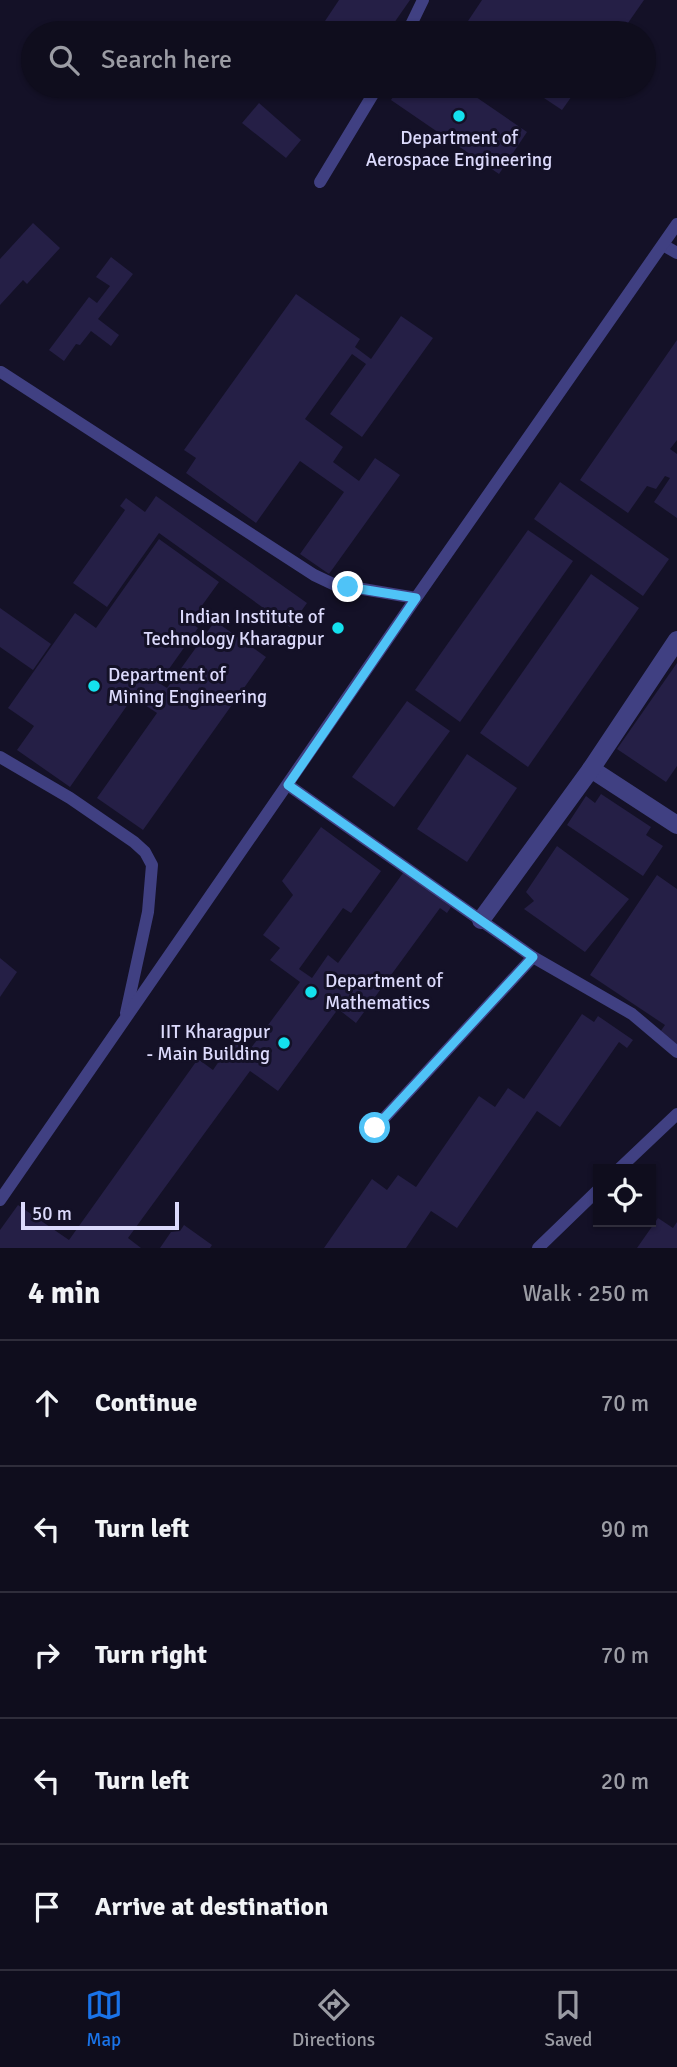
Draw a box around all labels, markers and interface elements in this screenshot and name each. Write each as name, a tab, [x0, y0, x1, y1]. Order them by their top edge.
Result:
search box	[21, 21, 656, 98]
icon: search	[45, 41, 83, 79]
text: Search here	[101, 44, 232, 76]
marker: Department of Aerospace Engineering	[451, 108, 467, 124]
place label: Department of Aerospace Engineering	[366, 126, 552, 172]
route end	[332, 571, 363, 602]
place label: Indian Institute of Technology Kharagpur	[144, 605, 326, 651]
marker: Indian Institute of Technology Kharagpur	[330, 620, 346, 636]
place label: Department of Mining Engineering	[108, 663, 267, 709]
marker: Department of Mining Engineering	[86, 678, 102, 694]
place label: Department of Mathematics	[325, 969, 444, 1015]
marker: Department of Mathematics	[303, 984, 319, 1000]
place label: IIT Kharagpur - Main Building	[146, 1020, 270, 1066]
marker: IIT Kharagpur - Main Building	[276, 1035, 292, 1051]
route start	[359, 1112, 390, 1143]
map controls	[593, 1164, 656, 1227]
button: locate	[593, 1164, 656, 1227]
scale bar	[21, 1199, 178, 1231]
text: 50 m	[32, 1202, 72, 1226]
text: 4 min	[28, 1275, 100, 1312]
text: Walk · 250 m	[523, 1279, 649, 1308]
icon: ahead	[28, 1384, 66, 1422]
text: Continue	[95, 1387, 197, 1419]
text: 70 m	[601, 1389, 649, 1418]
icon: left	[28, 1510, 66, 1548]
text: Turn left	[95, 1513, 189, 1545]
text: 90 m	[601, 1515, 649, 1544]
icon: right	[28, 1636, 66, 1674]
text: Turn right	[95, 1639, 207, 1671]
text: 70 m	[601, 1641, 649, 1670]
icon: left	[28, 1762, 66, 1800]
text: Turn left	[95, 1765, 189, 1797]
text: 20 m	[601, 1767, 649, 1796]
icon: arrive	[28, 1888, 66, 1926]
text: Arrive at destination	[95, 1891, 328, 1923]
tab: Map	[85, 1986, 123, 2052]
tab: Directions	[292, 1986, 375, 2052]
tab: Saved	[544, 1986, 592, 2052]

